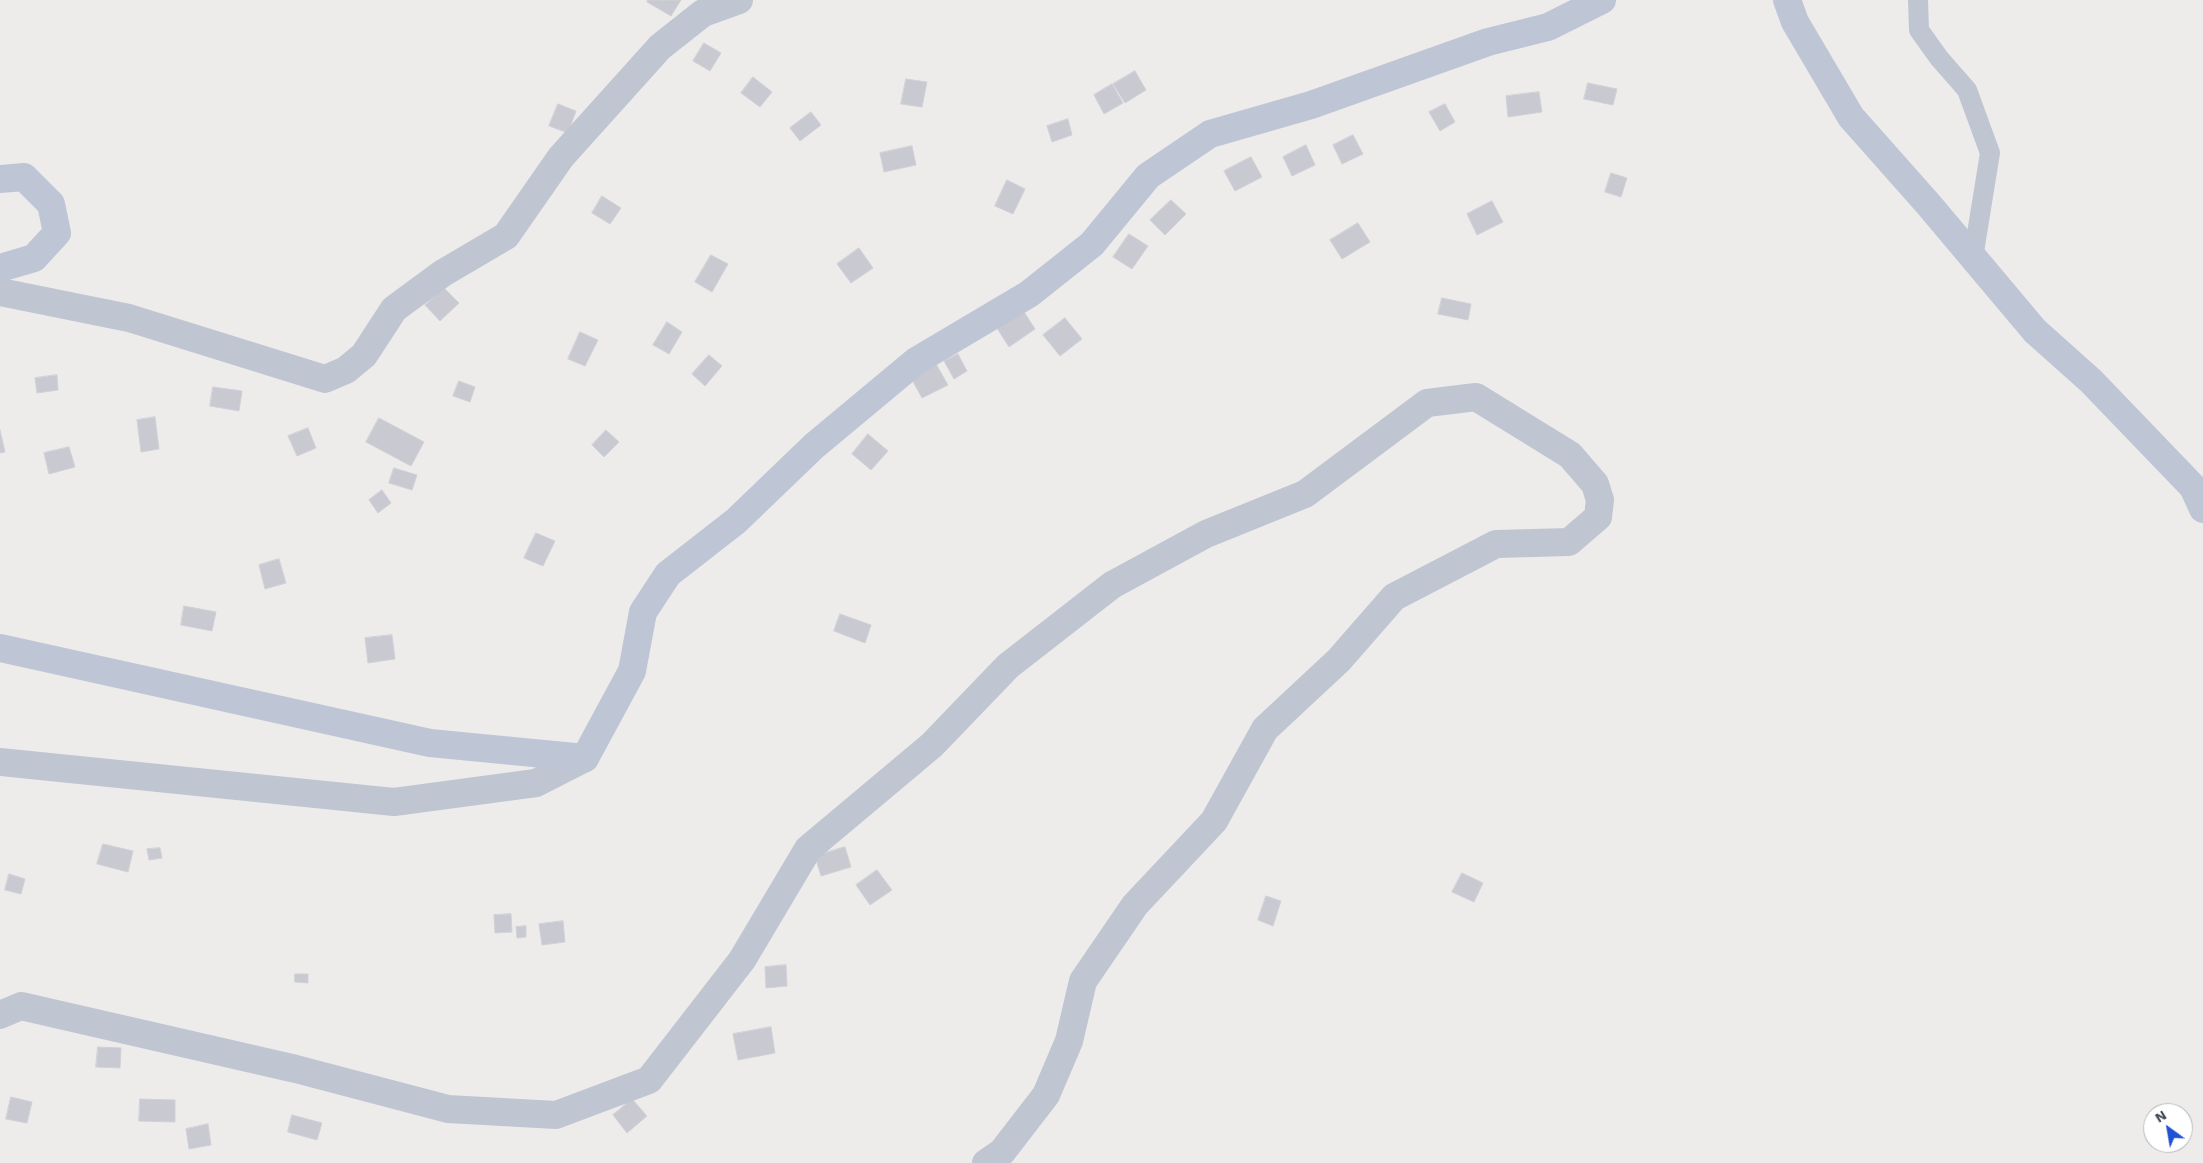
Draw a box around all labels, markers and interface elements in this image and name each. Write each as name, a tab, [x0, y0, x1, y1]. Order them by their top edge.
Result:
north arrow	[2143, 1103, 2193, 1153]
text: N	[2152, 1107, 2169, 1126]

